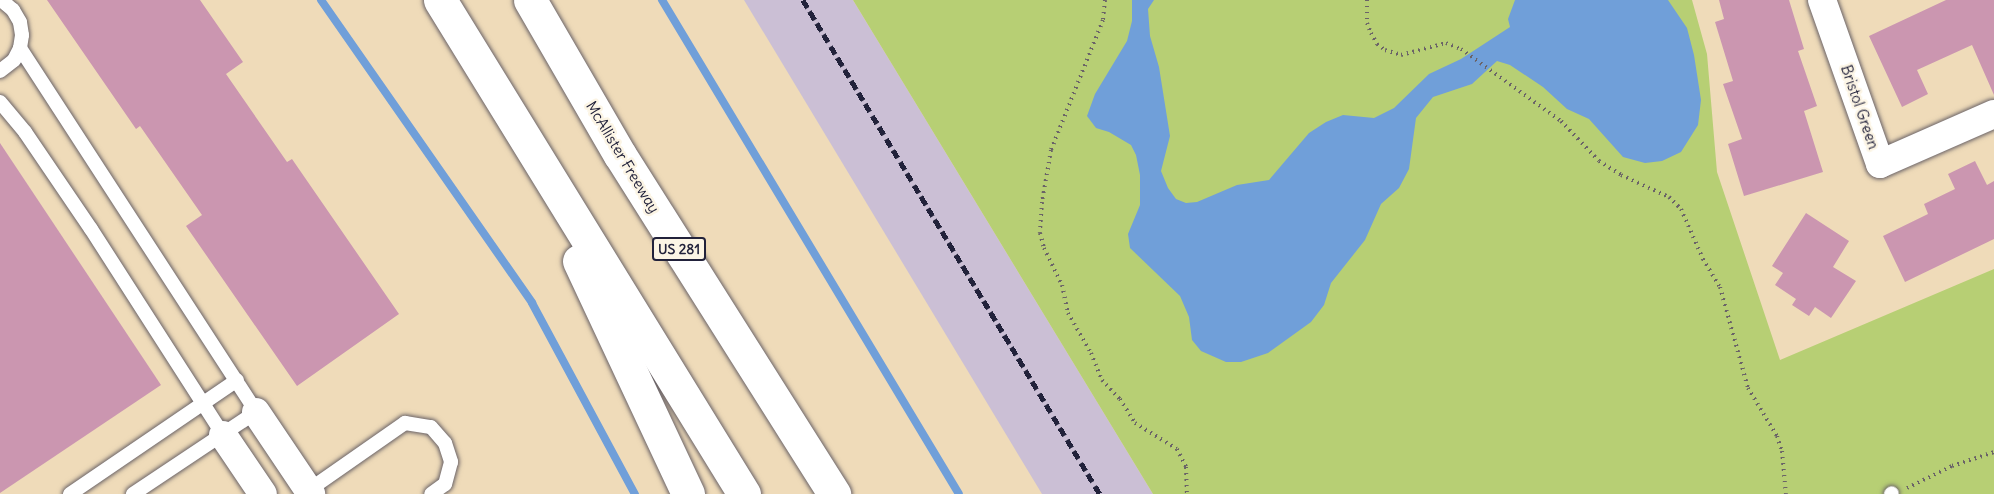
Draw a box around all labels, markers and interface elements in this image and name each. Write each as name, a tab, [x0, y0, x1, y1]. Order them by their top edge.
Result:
street label: Bristol Green	[1837, 63, 1883, 151]
street label: McAllister Freeway	[582, 98, 664, 216]
road number: US 281	[652, 238, 706, 260]

